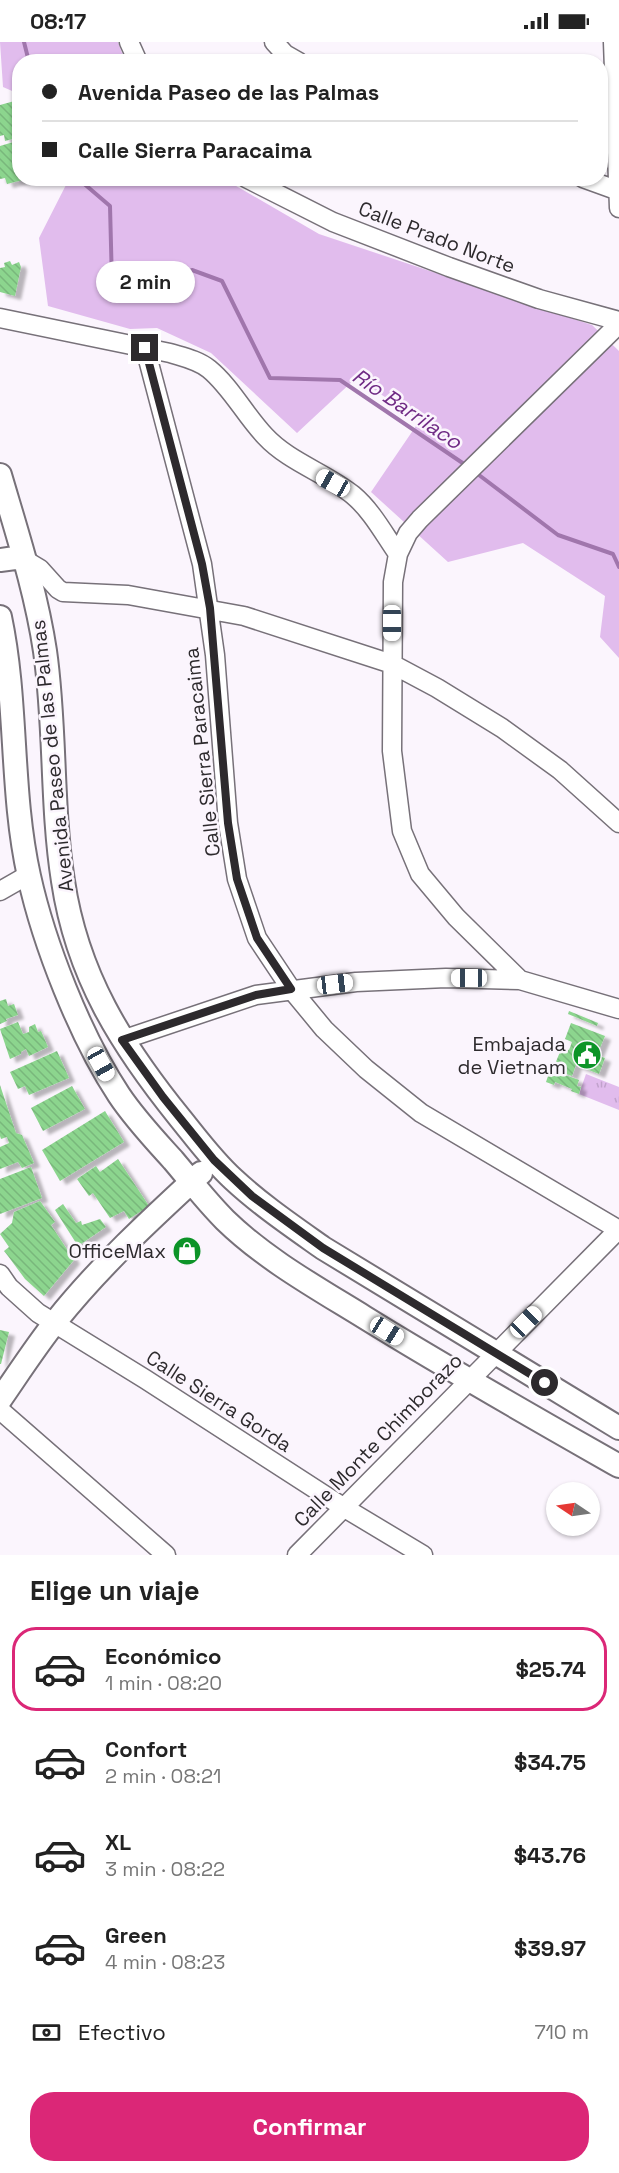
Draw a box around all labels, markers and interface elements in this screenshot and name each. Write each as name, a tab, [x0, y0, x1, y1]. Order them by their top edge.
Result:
text: 08:17	[30, 7, 86, 35]
text: Avenida Paseo de las Palmas	[78, 78, 379, 106]
text: Calle Sierra Paracaima	[78, 136, 312, 164]
street label: Calle Prado Norte	[355, 195, 519, 279]
callout: 2 min	[96, 261, 195, 303]
text: 2 min	[120, 269, 171, 295]
route end	[131, 334, 158, 361]
water label: Río Barrilaco	[347, 362, 468, 456]
car	[313, 466, 353, 500]
car	[383, 605, 401, 641]
street label: Avenida Paseo de las Palmas	[25, 619, 79, 893]
street label: Calle Sierra Paracaima	[178, 646, 226, 858]
car	[451, 969, 487, 987]
car	[316, 973, 354, 995]
place label: Embajada de Vietnam	[458, 1031, 566, 1080]
public building icon: Embajada de Vietnam	[571, 1039, 603, 1071]
car	[84, 1044, 118, 1084]
shop icon: OfficeMax	[171, 1235, 203, 1267]
place label: OfficeMax	[68, 1238, 166, 1264]
car	[507, 1303, 545, 1341]
car	[367, 1314, 407, 1348]
street label: Calle Sierra Gorda	[141, 1344, 297, 1458]
street label: Calle Monte Chimborazo	[288, 1347, 468, 1533]
route start	[531, 1369, 558, 1396]
north arrow	[546, 1482, 600, 1536]
map controls	[546, 1482, 600, 1536]
text: Elige un viaje	[30, 1573, 200, 1608]
icon: car	[33, 1642, 87, 1696]
text: Económico	[105, 1642, 222, 1670]
text: $25.74	[515, 1655, 586, 1683]
text: 1 min · 08:20	[105, 1670, 222, 1696]
icon: car	[33, 1735, 87, 1789]
text: Confort	[105, 1735, 187, 1763]
text: $34.75	[514, 1748, 586, 1776]
text: 2 min · 08:21	[105, 1763, 221, 1789]
icon: car	[33, 1828, 87, 1882]
text: XL	[105, 1828, 131, 1856]
text: $43.76	[514, 1841, 586, 1869]
text: 3 min · 08:22	[105, 1856, 225, 1882]
icon: car	[33, 1921, 87, 1975]
text: Green	[105, 1921, 167, 1949]
text: $39.97	[514, 1934, 586, 1962]
text: 4 min · 08:23	[105, 1949, 225, 1975]
icon: cash	[30, 2016, 63, 2049]
text: Efectivo	[78, 2018, 166, 2046]
text: 710 m	[534, 2019, 589, 2045]
button: Confirmar	[30, 2092, 589, 2161]

